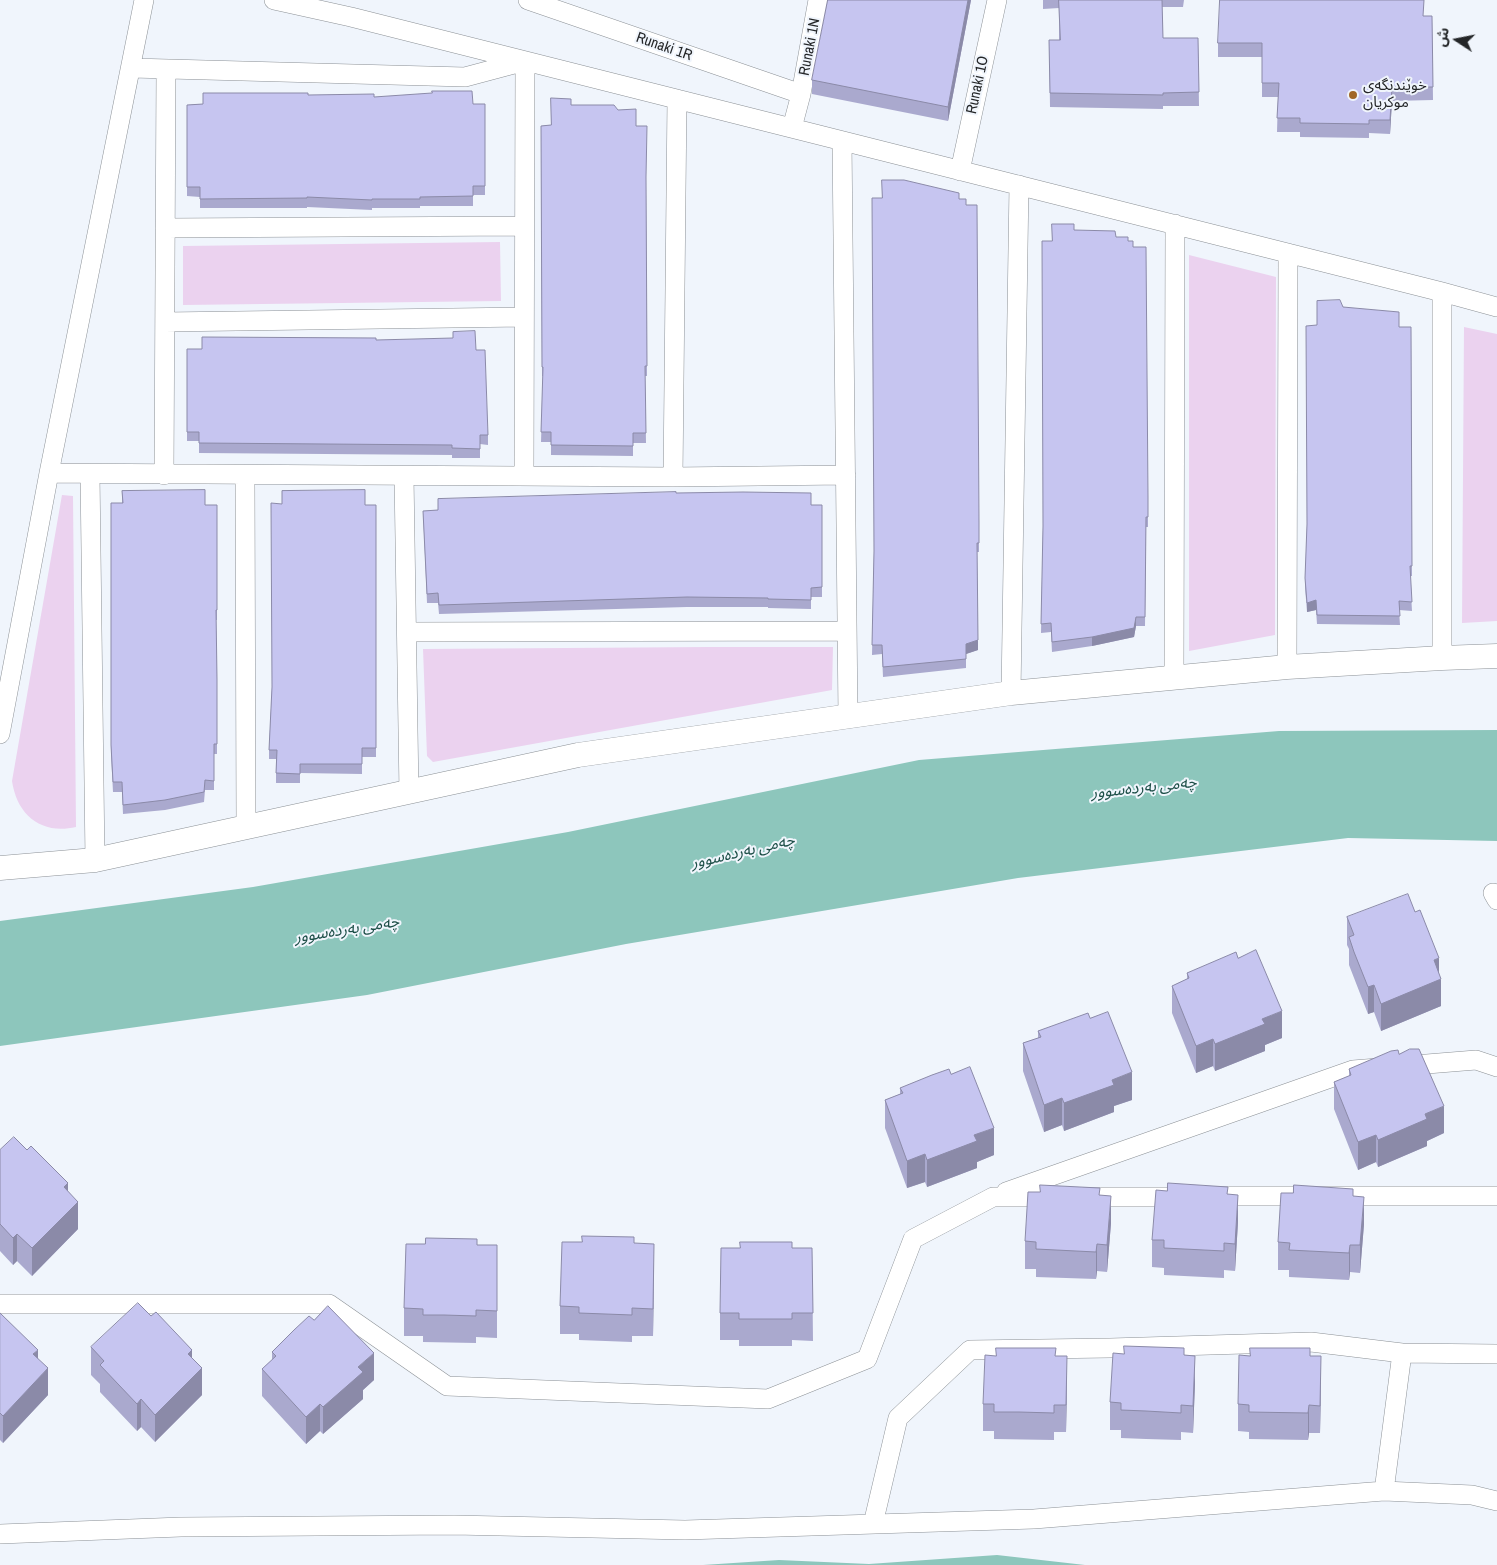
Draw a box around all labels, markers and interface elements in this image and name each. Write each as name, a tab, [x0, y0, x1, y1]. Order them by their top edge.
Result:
north arrow	[1432, 15, 1482, 65]
street label: Runaki 1N	[796, 17, 824, 77]
text: ش	[1432, 26, 1453, 48]
street label: Runaki 1R	[634, 29, 694, 65]
street label: Runaki 1O	[963, 54, 993, 116]
place label: خوێندنگەی موکریان	[1363, 77, 1427, 112]
marker: خوێندنگەی موکریان	[1347, 89, 1359, 101]
water label: چەمی بەردەسوور	[1090, 773, 1198, 803]
water label: چەمی بەردەسوور	[689, 831, 797, 873]
water label: چەمی بەردەسوور	[293, 912, 401, 948]

